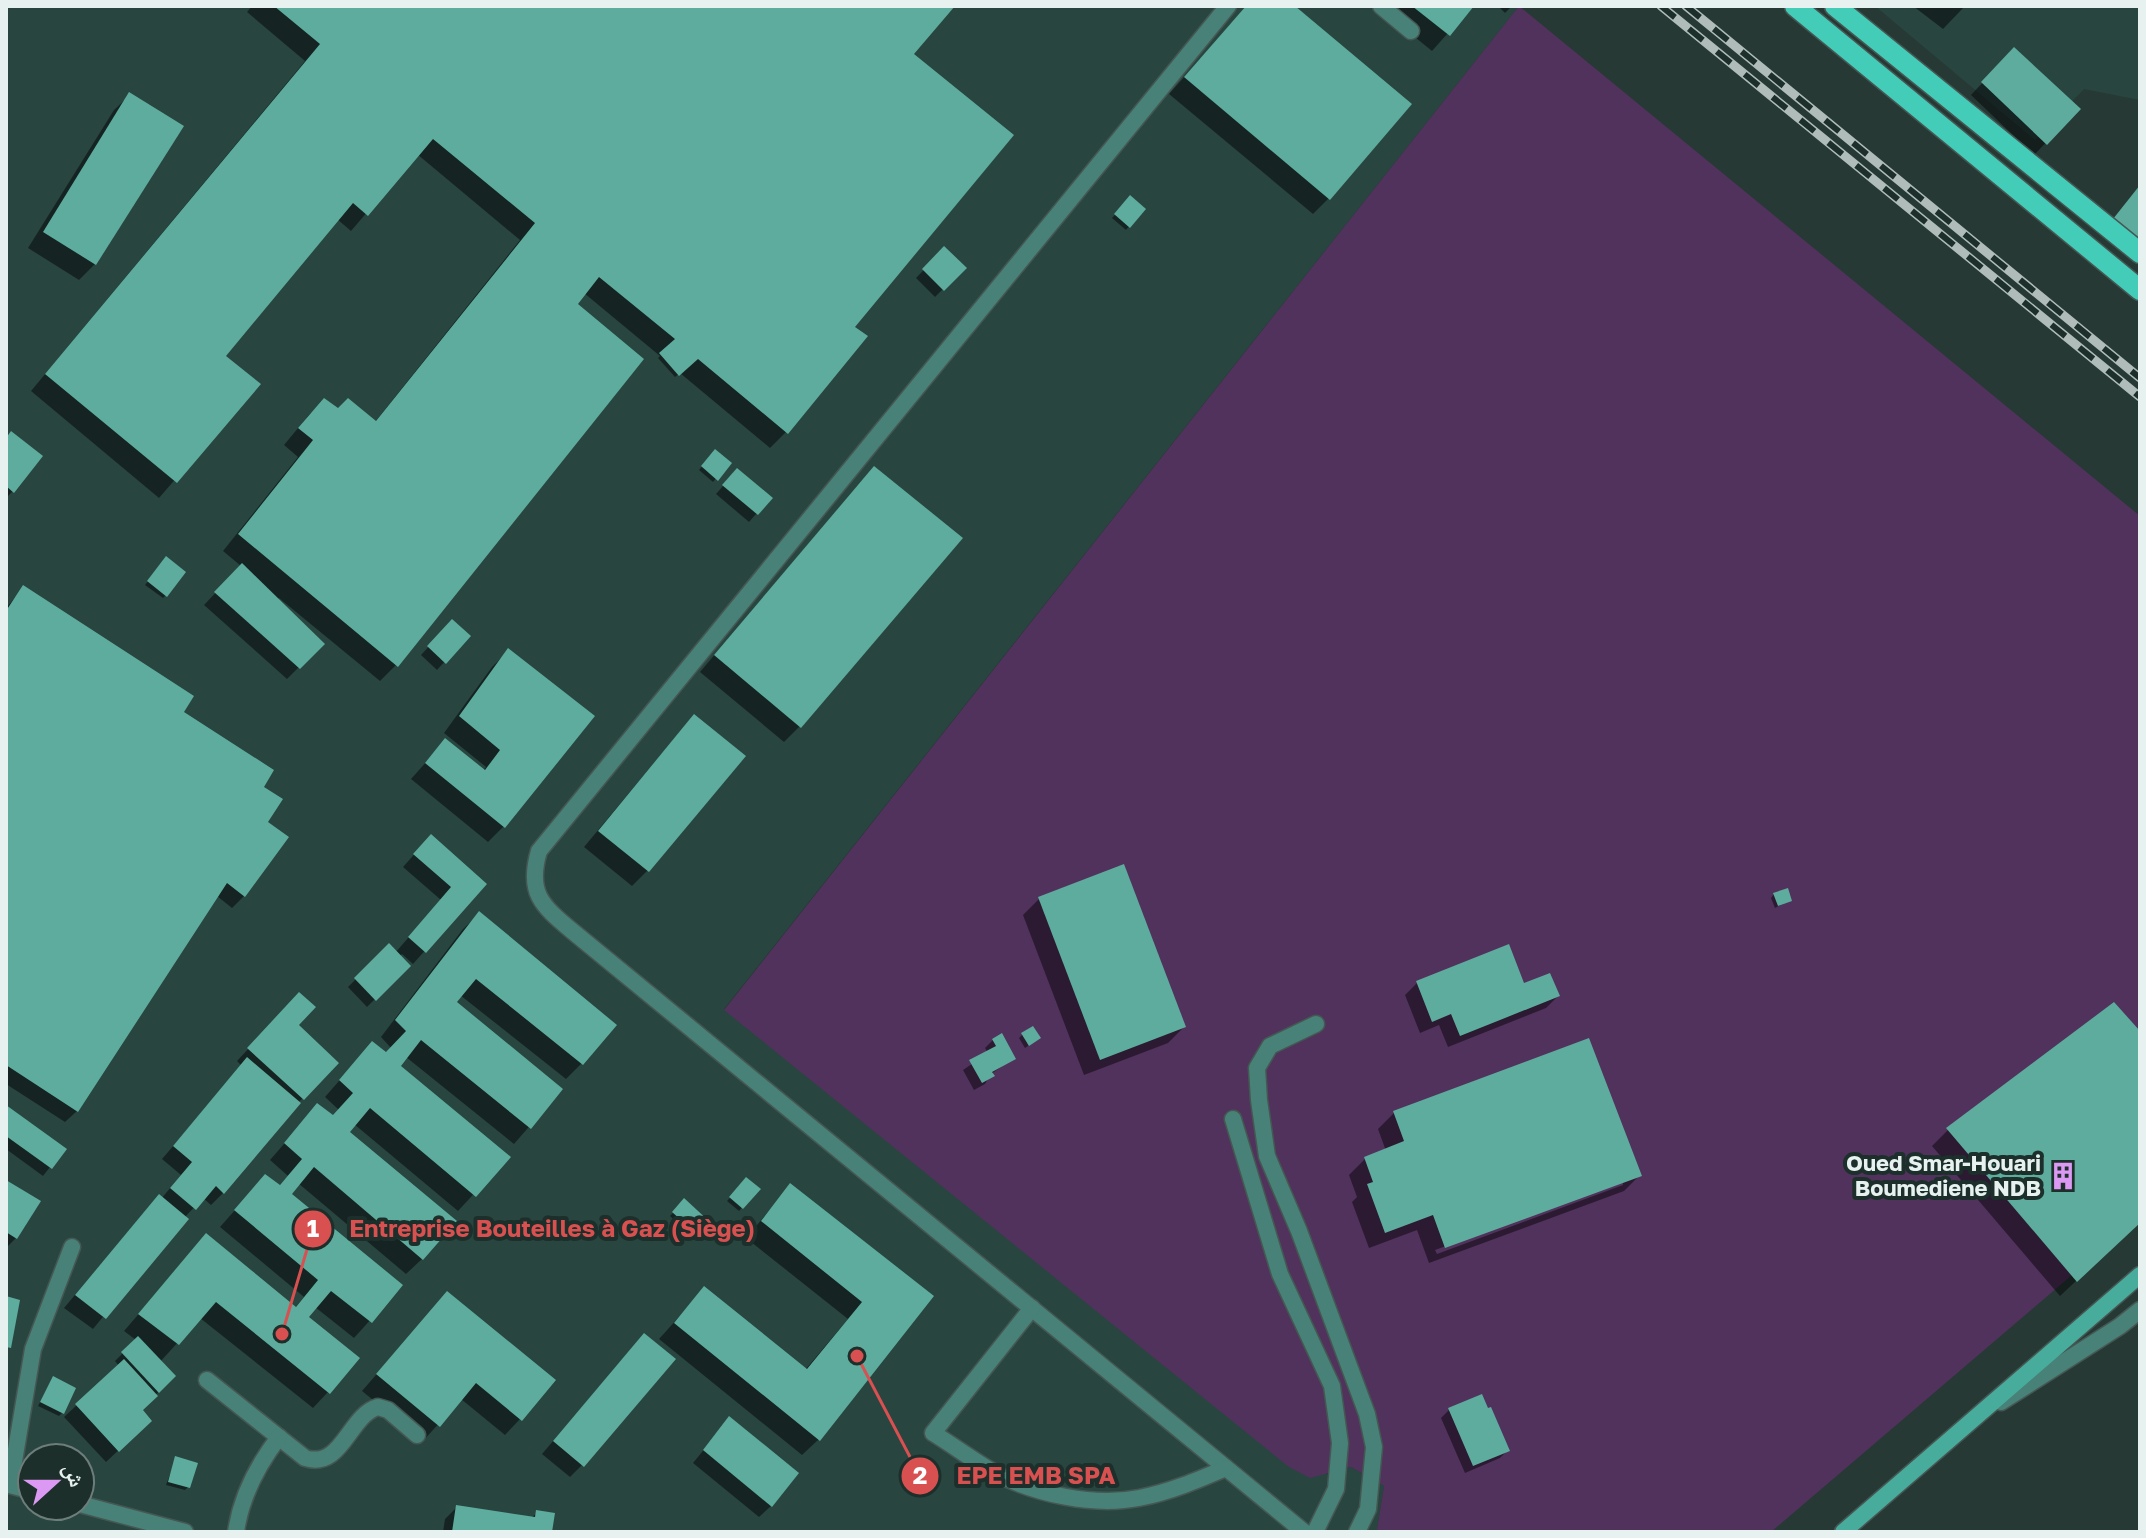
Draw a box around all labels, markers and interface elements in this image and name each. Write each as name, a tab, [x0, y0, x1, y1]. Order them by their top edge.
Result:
place label: Oued Smar-Houari Boumediene NDB	[1846, 1149, 2041, 1201]
building icon: Oued Smar-Houari Boumediene NDB	[2048, 1161, 2078, 1191]
callout: Entreprise Bouteilles à Gaz (Siège)	[293, 1205, 771, 1253]
text: 1	[307, 1213, 319, 1242]
text: Entreprise Bouteilles à Gaz (Siège)	[349, 1213, 755, 1242]
north arrow	[16, 1442, 96, 1522]
callout: EPE EMB SPA	[900, 1452, 1131, 1500]
text: ش	[57, 1459, 92, 1491]
text: 2	[913, 1460, 927, 1489]
text: EPE EMB SPA	[957, 1460, 1115, 1489]

